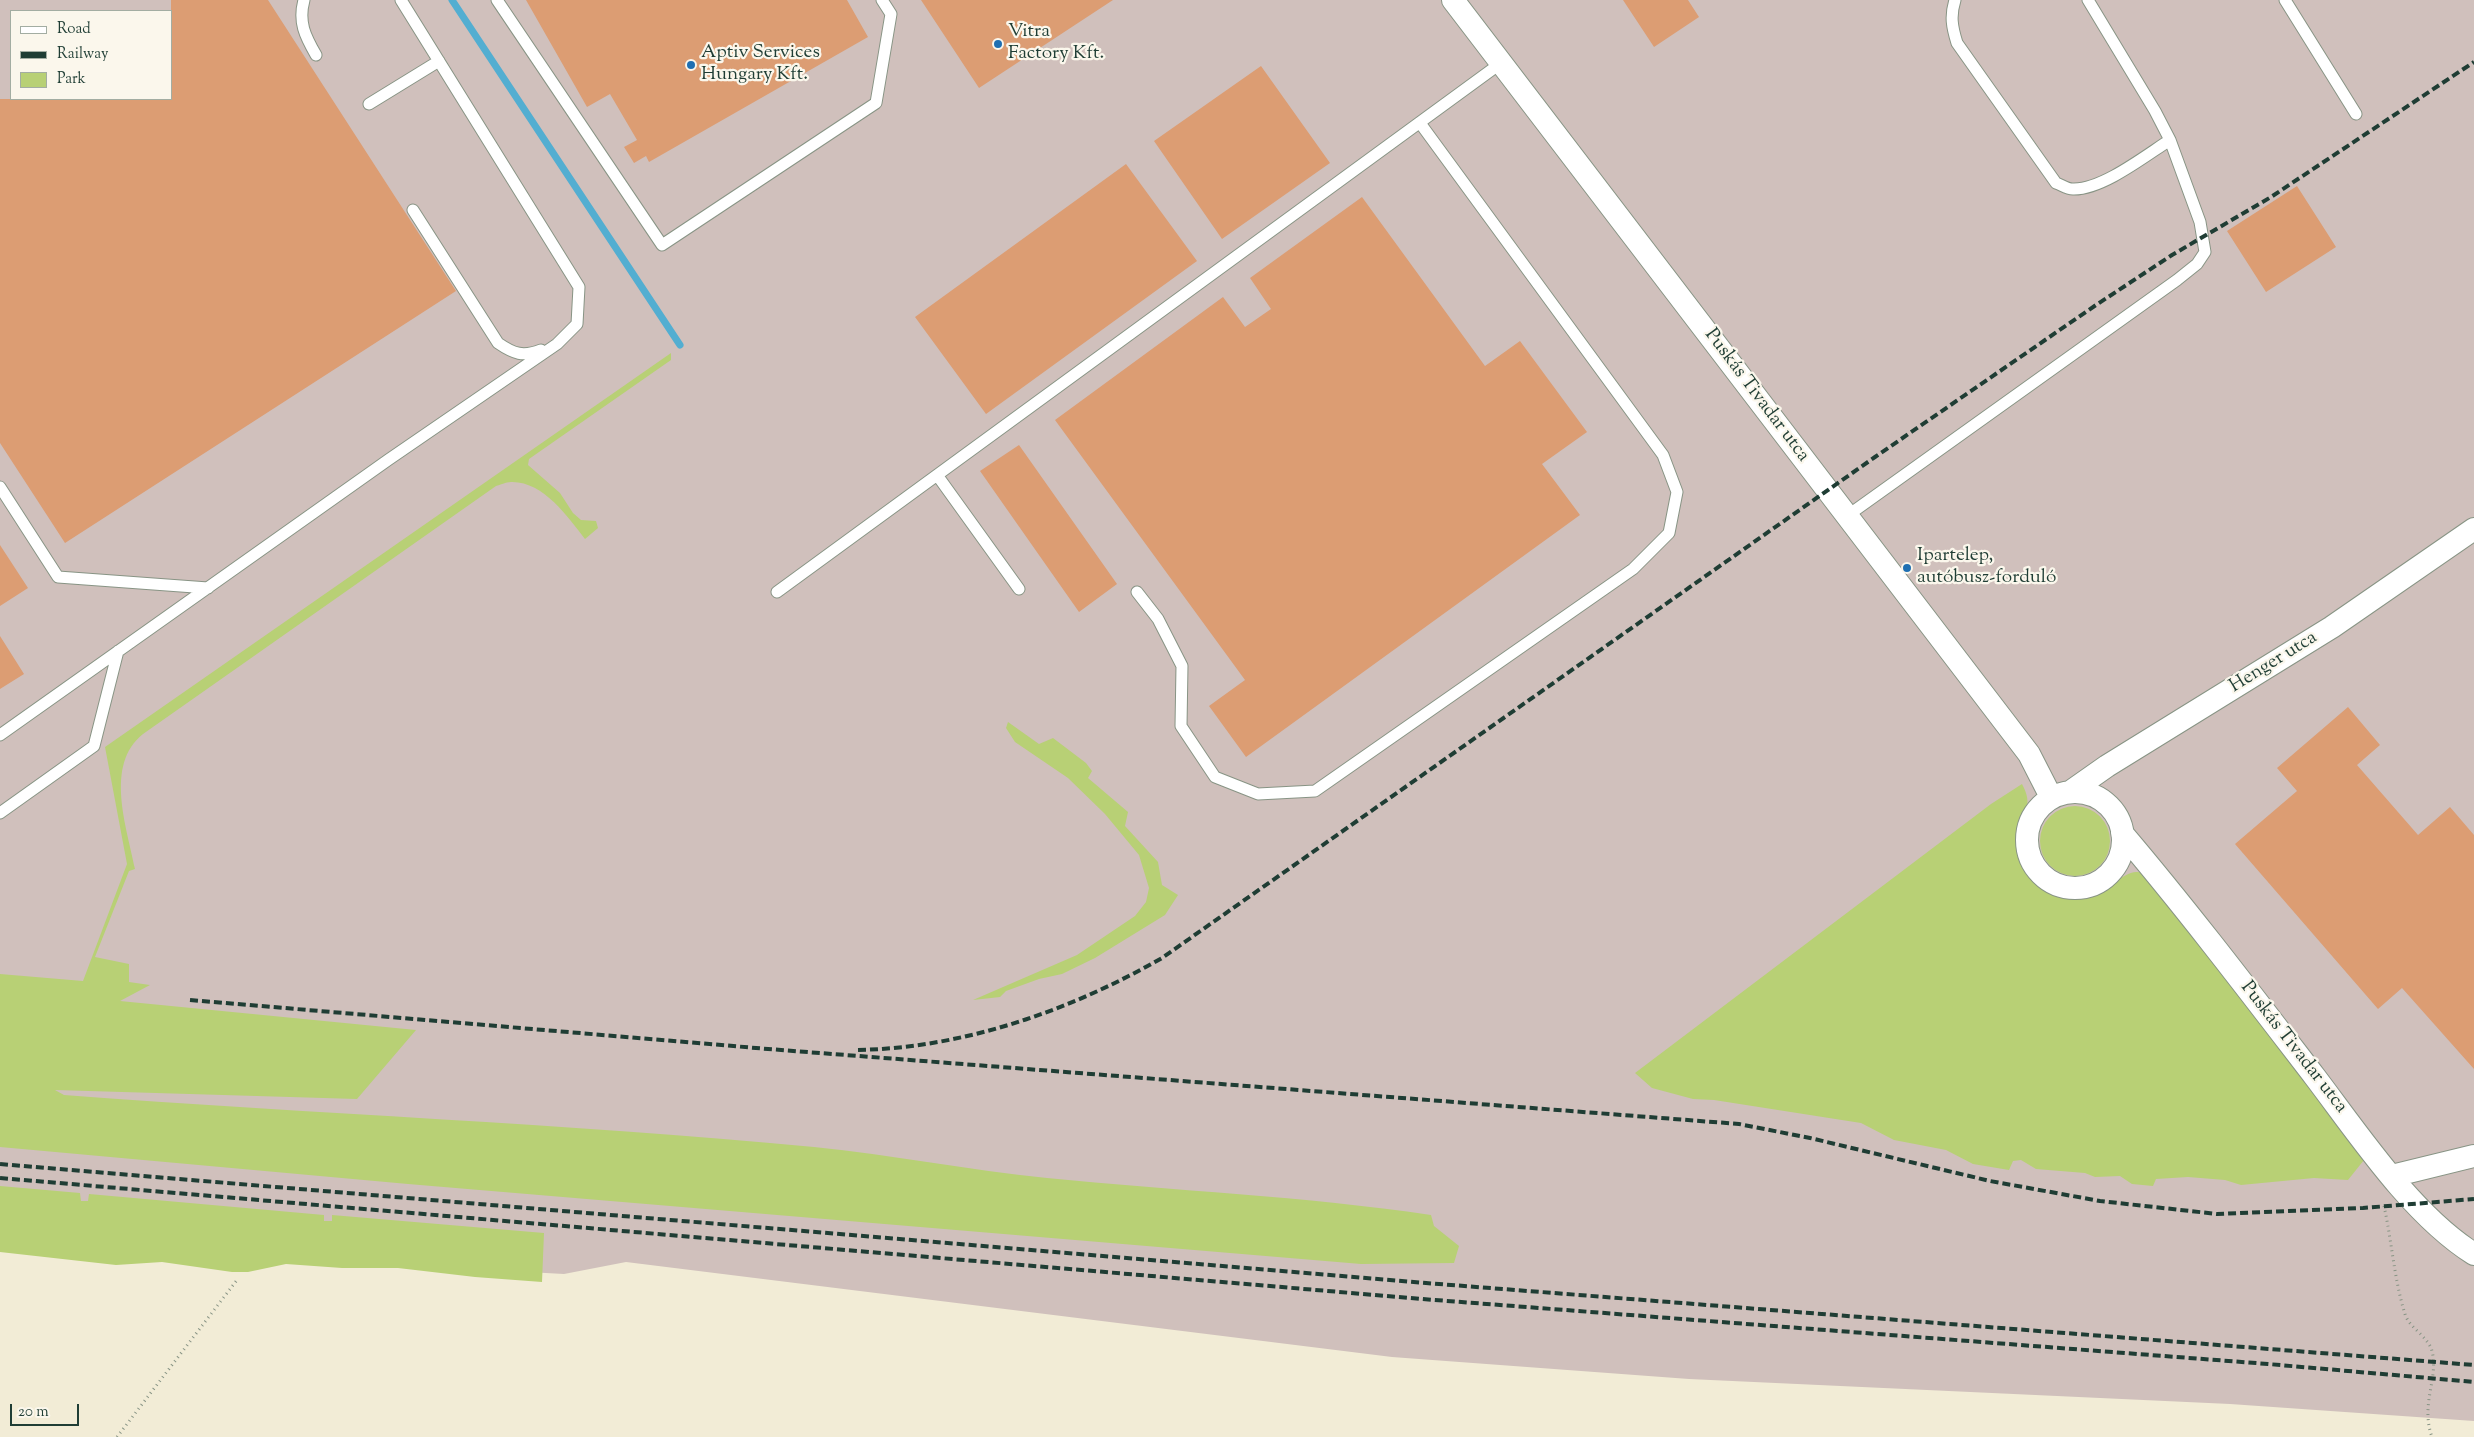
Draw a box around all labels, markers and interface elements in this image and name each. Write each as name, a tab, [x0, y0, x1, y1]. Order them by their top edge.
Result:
legend	[10, 10, 172, 100]
text: Road	[57, 19, 91, 40]
place label: Vitra Factory Kft.	[1008, 22, 1104, 66]
marker: Vitra Factory Kft.	[992, 38, 1004, 50]
place label: Aptiv Services Hungary Kft.	[701, 43, 820, 87]
text: Railway	[57, 44, 108, 65]
marker: Aptiv Services Hungary Kft.	[685, 59, 697, 71]
text: Park	[57, 69, 86, 90]
street label: Puskás Tivadar utca	[1698, 325, 1814, 467]
place label: Ipartelep, autóbusz-forduló	[1917, 546, 2056, 590]
marker: Ipartelep, autóbusz-forduló	[1901, 562, 1913, 574]
street label: Henger utca	[2226, 627, 2322, 699]
street label: Puskás Tivadar utca	[2235, 978, 2351, 1118]
scale bar	[12, 1394, 81, 1426]
text: 20 m	[18, 1402, 49, 1423]

